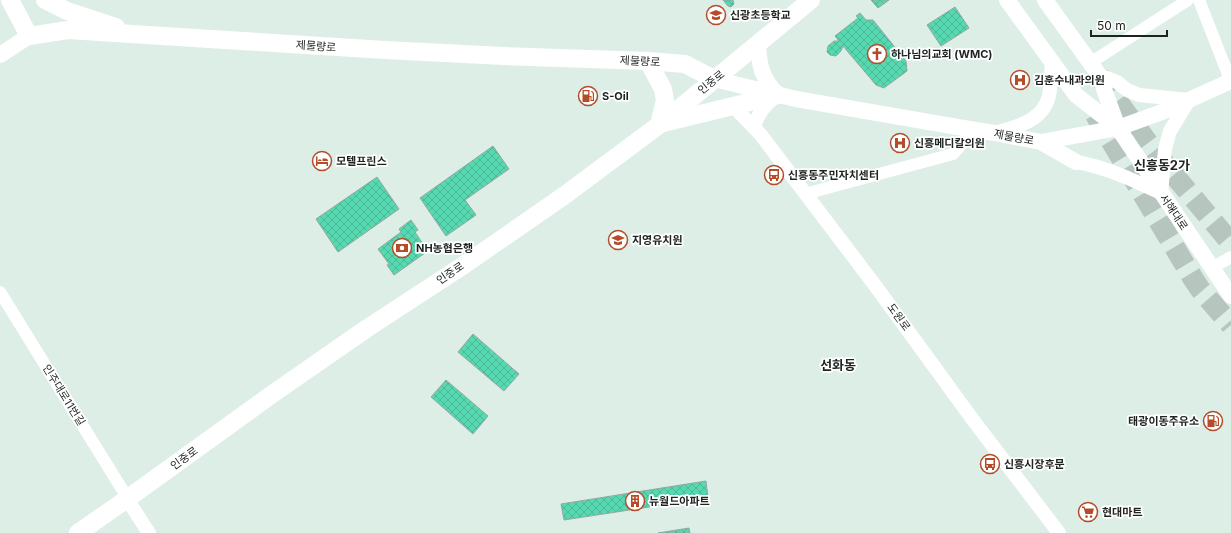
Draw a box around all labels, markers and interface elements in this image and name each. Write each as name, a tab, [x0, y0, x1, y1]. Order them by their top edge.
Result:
school or university icon: 신광초등학교	[705, 4, 727, 26]
place label: 신광초등학교	[730, 8, 791, 22]
scale bar	[1091, 12, 1167, 38]
text: 50 m	[1097, 18, 1126, 33]
street label: 제물량로	[295, 38, 337, 54]
church icon: 하나님의교회 (WMC)	[866, 43, 888, 65]
place label: 하나님의교회 (WMC)	[891, 47, 992, 61]
street label: 제물량로	[619, 53, 661, 69]
street label: 인중로	[695, 67, 727, 97]
hospital icon: 김훈수내과의원	[1009, 69, 1031, 91]
place label: 김훈수내과의원	[1034, 73, 1105, 87]
fuel station icon: S-Oil	[577, 85, 599, 107]
place label: S-Oil	[602, 89, 629, 103]
street label: 제물량로	[993, 126, 1035, 148]
hospital icon: 신흥메디칼의원	[889, 132, 911, 154]
place label: 신흥메디칼의원	[914, 136, 985, 150]
hotel icon: 모텔프린스	[311, 150, 333, 172]
place label: 모텔프린스	[336, 154, 387, 168]
district label: 신흥동2가	[1134, 157, 1190, 173]
bus stop icon: 신흥동주민자치센터	[763, 164, 785, 186]
place label: 신흥동주민자치센터	[788, 168, 879, 182]
street label: 서해대로	[1157, 191, 1191, 233]
school or university icon: 지영유치원	[607, 229, 629, 251]
place label: 지영유치원	[632, 233, 683, 247]
bank icon: NH농협은행	[391, 237, 413, 259]
place label: NH농협은행	[416, 241, 473, 255]
street label: 인중로	[433, 259, 467, 287]
street label: 도원로	[884, 301, 914, 333]
district label: 선화동	[820, 357, 856, 373]
street label: 인주대로11번길	[40, 362, 88, 428]
fuel station icon: 태광이동주유소	[1202, 410, 1224, 432]
place label: 태광이동주유소	[1128, 414, 1199, 428]
street label: 인중로	[168, 443, 200, 473]
bus stop icon: 신흥시장후문	[979, 453, 1001, 475]
place label: 신흥시장후문	[1004, 457, 1065, 471]
building icon: 뉴월드아파트	[624, 490, 646, 512]
place label: 뉴월드아파트	[649, 494, 710, 508]
supermarket icon: 현대마트	[1077, 501, 1099, 523]
place label: 현대마트	[1102, 505, 1142, 519]

